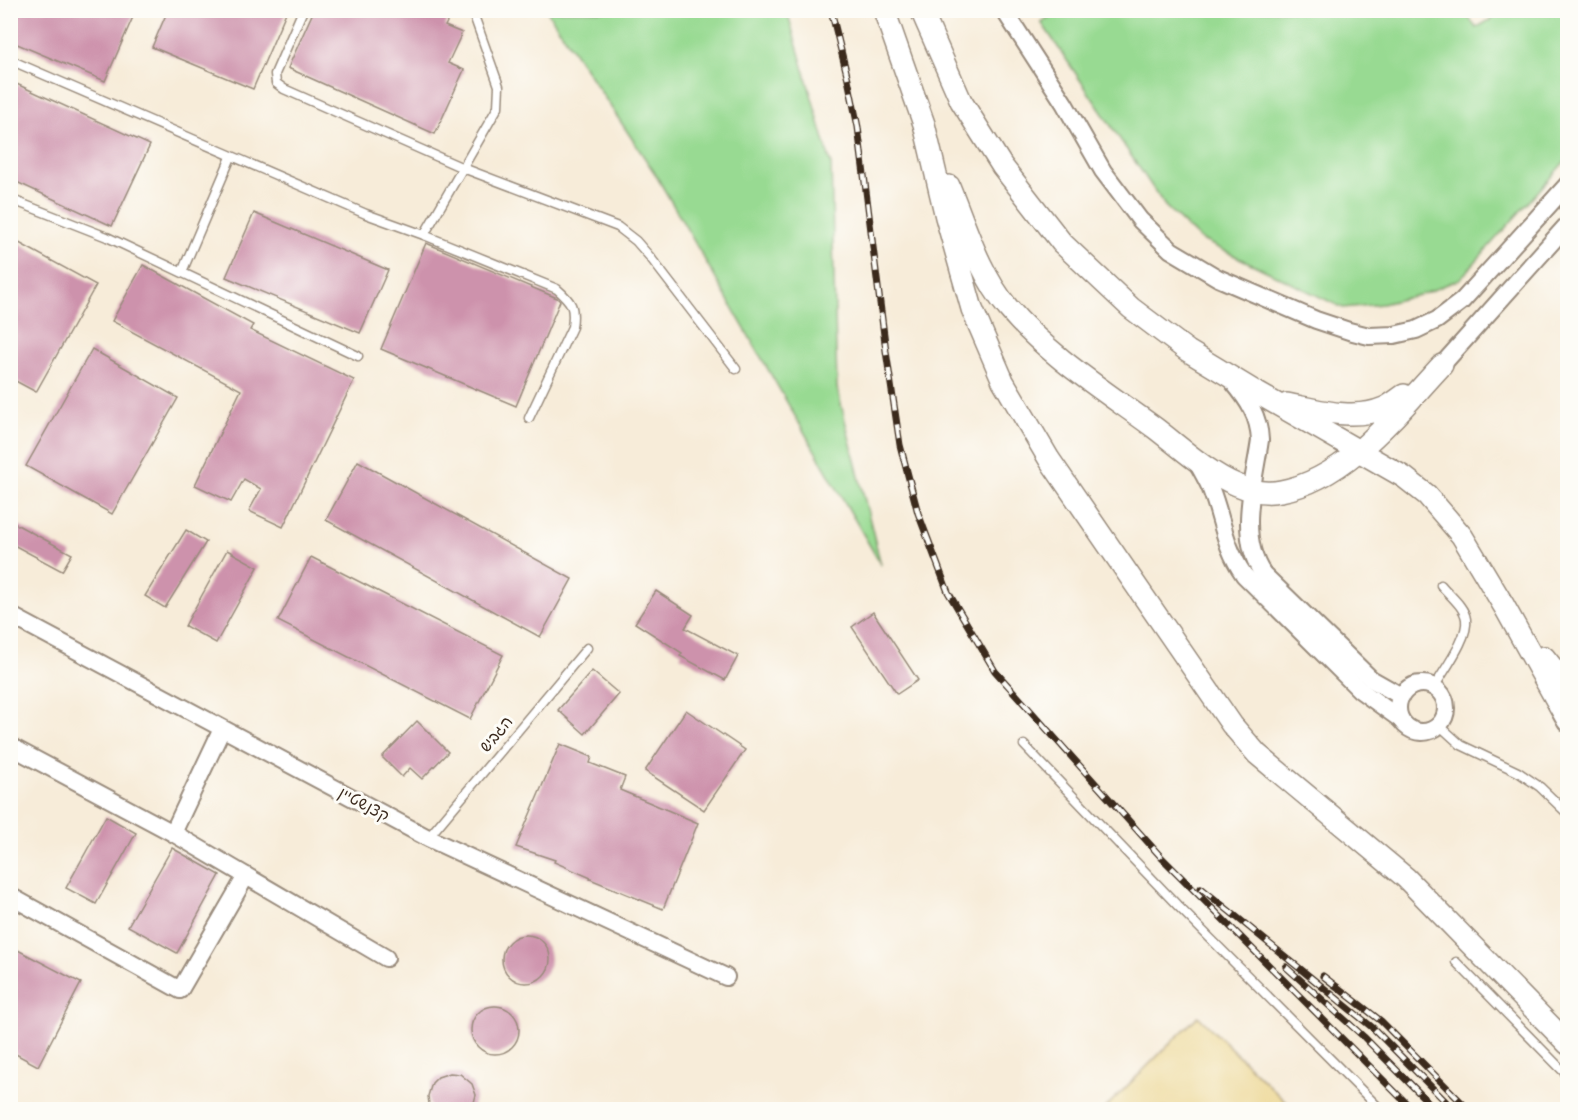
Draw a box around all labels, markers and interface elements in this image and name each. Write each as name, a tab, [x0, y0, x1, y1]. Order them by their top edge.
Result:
street label: הגביש	[472, 709, 520, 759]
street label: קצנשטיין	[333, 778, 395, 830]

